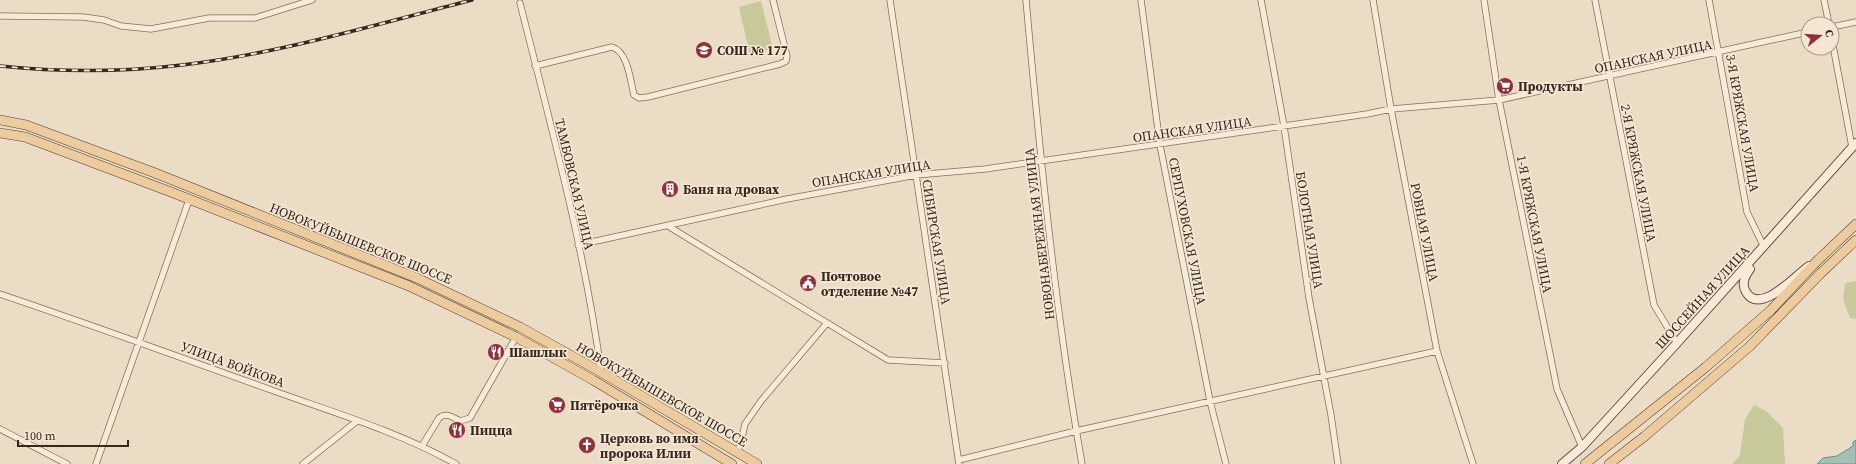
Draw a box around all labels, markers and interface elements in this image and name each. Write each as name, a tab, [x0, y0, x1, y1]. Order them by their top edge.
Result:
north arrow	[1800, 16, 1840, 56]
text: С	[1821, 28, 1837, 39]
street label: ОПАНСКАЯ УЛИЦА	[1593, 36, 1714, 77]
school or university icon: СОШ № 177	[694, 40, 714, 60]
place label: СОШ № 177	[717, 42, 788, 59]
street label: 3-Я КРЯЖСКАЯ УЛИЦА	[1722, 53, 1763, 194]
supermarket icon: Продукты	[1495, 76, 1515, 96]
place label: Продукты	[1518, 78, 1583, 95]
street label: 2-Я КРЯЖСКАЯ УЛИЦА	[1617, 103, 1660, 244]
street label: ОПАНСКАЯ УЛИЦА	[1132, 113, 1253, 146]
street label: ТАМБОВСКАЯ УЛИЦА	[551, 117, 598, 252]
street label: НОВОНАБЕРЕЖНАЯ УЛИЦА	[1020, 147, 1058, 321]
street label: 1-Я КРЯЖСКАЯ УЛИЦА	[1513, 154, 1556, 295]
street label: ОПАНСКАЯ УЛИЦА	[811, 156, 932, 191]
street label: СЕРПУХОВСКАЯ УЛИЦА	[1165, 156, 1210, 307]
street label: БОЛОТНАЯ УЛИЦА	[1292, 170, 1327, 290]
street label: СИБИРСКАЯ УЛИЦА	[918, 178, 955, 306]
building icon: Баня на дровах	[660, 179, 680, 199]
place label: Баня на дровах	[683, 181, 780, 198]
street label: РОВНАЯ УЛИЦА	[1407, 181, 1442, 283]
street label: НОВОКУЙБЫШЕВСКОЕ ШОССЕ	[267, 199, 455, 288]
street label: ШОССЕЙНАЯ УЛИЦА	[1652, 242, 1753, 352]
place label: Почтовое отделение №47	[821, 268, 918, 300]
public building icon: Почтовое отделение №47	[798, 273, 818, 293]
street label: УЛИЦА ВОЙКОВА	[179, 338, 287, 391]
street label: НОВОКУЙБЫШЕВСКОЕ ШОССЕ	[573, 338, 751, 451]
restaurant icon: Шашлык	[486, 342, 506, 362]
place label: Шашлык	[509, 344, 567, 361]
supermarket icon: Пятёрочка	[547, 395, 567, 415]
place label: Пятёрочка	[570, 397, 638, 414]
restaurant icon: Пицца	[447, 420, 467, 440]
scale bar	[18, 422, 128, 448]
place label: Пицца	[470, 422, 512, 439]
text: 100 m	[24, 428, 56, 444]
place label: Церковь во имя пророка Илии	[600, 430, 699, 462]
church icon: Церковь во имя пророка Илии	[577, 435, 597, 455]

